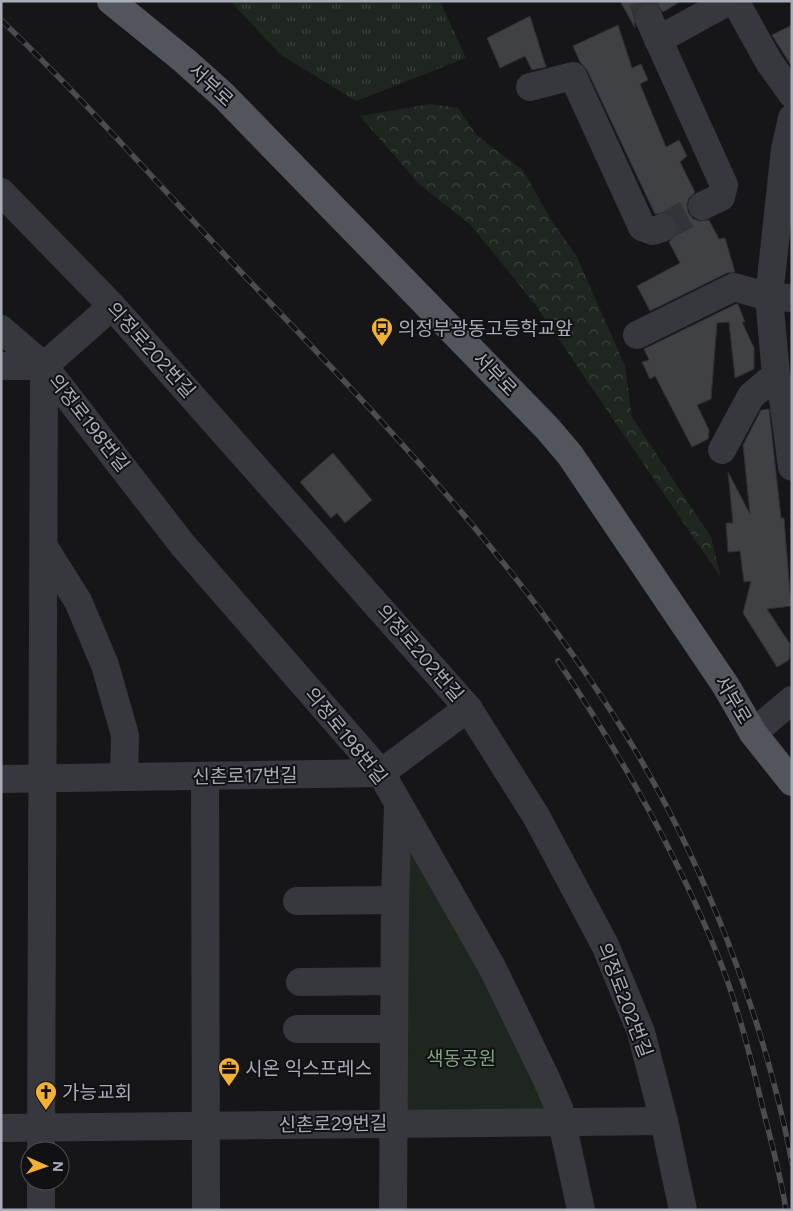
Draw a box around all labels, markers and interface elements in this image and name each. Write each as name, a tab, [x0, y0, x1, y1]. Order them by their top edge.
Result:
street label: 서부로	[184, 59, 238, 111]
street label: 의정로202번길	[102, 297, 200, 403]
bus stop icon: 의정부광동고등학교앞	[370, 316, 394, 347]
place label: 의정부광동고등학교앞	[398, 317, 573, 340]
street label: 서부로	[469, 347, 521, 401]
street label: 의정로198번길	[44, 370, 134, 476]
street label: 의정로202번길	[372, 600, 468, 706]
street label: 서부로	[710, 672, 756, 728]
street label: 의정로198번길	[300, 683, 392, 789]
street label: 신촌로17번길	[192, 764, 298, 788]
street label: 의정로202번길	[593, 939, 657, 1061]
park label: 색동공원	[426, 1047, 496, 1070]
office icon: 시온 익스프레스	[217, 1056, 241, 1087]
place label: 시온 익스프레스	[245, 1057, 372, 1080]
church icon: 가능교회	[34, 1080, 58, 1111]
place label: 가능교회	[62, 1081, 132, 1104]
street label: 신촌로29번길	[278, 1112, 388, 1136]
north arrow	[20, 1141, 70, 1191]
text: N	[49, 1161, 66, 1172]

